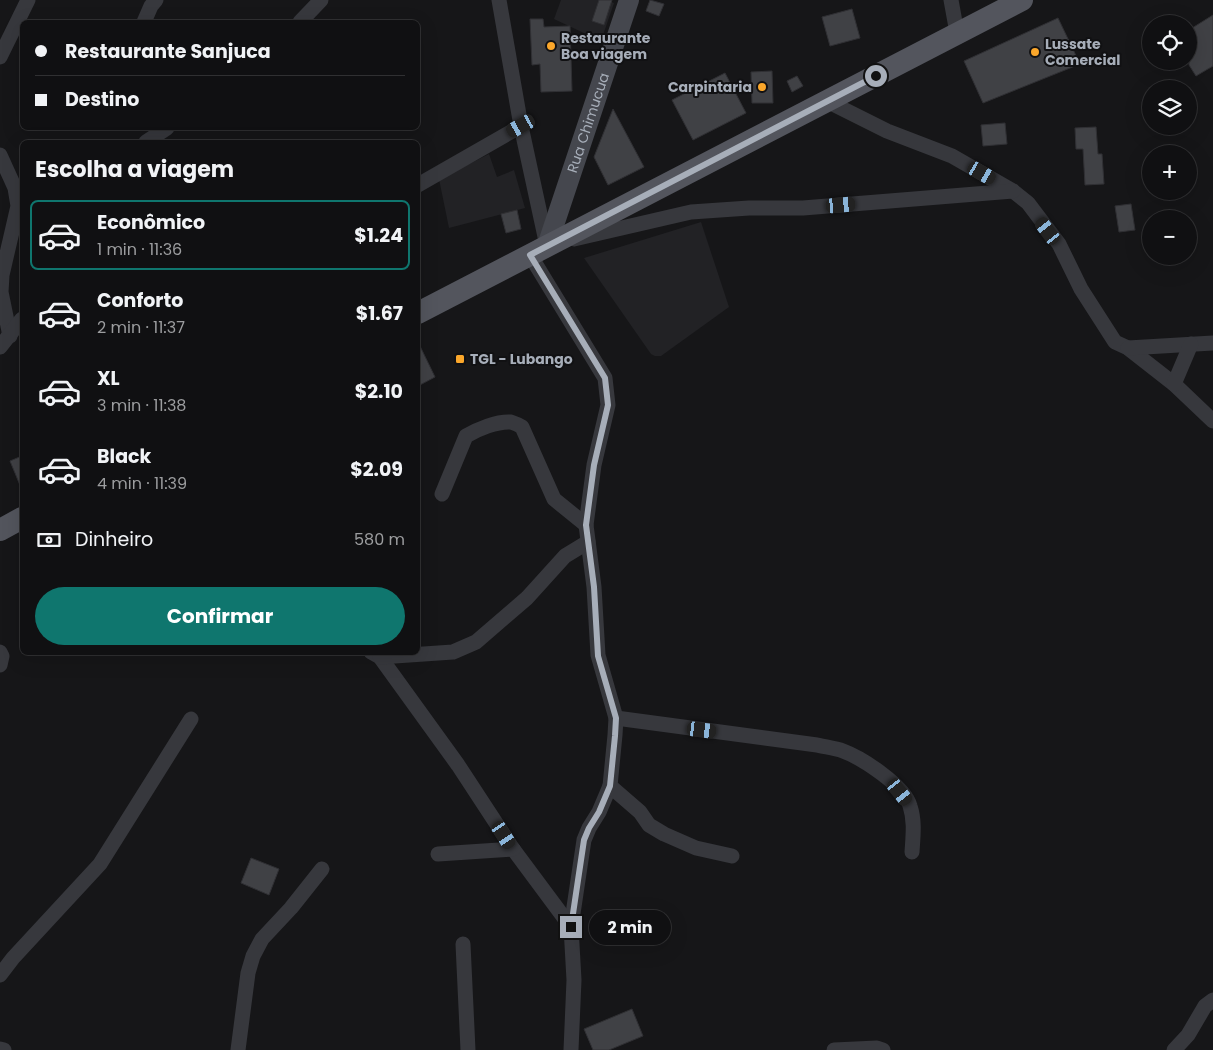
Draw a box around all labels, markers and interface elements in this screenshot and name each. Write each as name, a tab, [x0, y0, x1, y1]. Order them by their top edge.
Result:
map controls	[1142, 15, 1197, 265]
button: locate	[1142, 15, 1197, 70]
place label: Restaurante Boa viagem	[561, 28, 651, 64]
place label: Lussate Comercial	[1045, 34, 1120, 70]
text: Restaurante Sanjuca	[65, 38, 271, 65]
marker: Restaurante Boa viagem	[545, 40, 557, 52]
marker: Lussate Comercial	[1029, 46, 1041, 58]
route start	[865, 65, 887, 87]
street label: Rua Chimucua	[562, 70, 614, 175]
place label: Carpintaria	[668, 77, 752, 97]
button: layers	[1142, 80, 1197, 135]
marker: Carpintaria	[756, 81, 768, 93]
text: Destino	[65, 86, 139, 113]
car	[504, 112, 537, 140]
button: +	[1142, 145, 1197, 200]
text: Escolha a viagem	[35, 154, 234, 185]
car	[965, 159, 998, 187]
car	[825, 196, 856, 214]
text: Econômico	[97, 209, 205, 236]
button: −	[1142, 210, 1197, 265]
icon: car	[37, 213, 82, 258]
car	[1032, 215, 1063, 247]
text: $1.24	[354, 222, 403, 249]
text: 1 min · 11:36	[97, 238, 182, 261]
text: Conforto	[97, 287, 183, 314]
icon: car	[37, 291, 82, 336]
text: $1.67	[356, 300, 403, 327]
text: 2 min · 11:37	[97, 316, 185, 339]
place label: TGL - Lubango	[470, 349, 573, 369]
marker: TGL - Lubango	[454, 353, 466, 365]
text: XL	[97, 365, 120, 392]
icon: car	[37, 369, 82, 414]
text: $2.10	[355, 378, 403, 405]
text: 3 min · 11:38	[97, 394, 186, 417]
text: Black	[97, 443, 151, 470]
icon: car	[37, 447, 82, 492]
text: $2.09	[350, 456, 403, 483]
text: 4 min · 11:39	[97, 472, 187, 495]
icon: cash	[35, 526, 63, 554]
text: Dinheiro	[75, 526, 153, 553]
text: 580 m	[354, 528, 405, 551]
button: Confirmar	[35, 587, 405, 645]
car	[686, 721, 717, 739]
car	[884, 776, 915, 808]
car	[489, 818, 518, 852]
callout: 2 min	[588, 910, 671, 944]
route end	[560, 916, 582, 938]
text: 2 min	[608, 916, 652, 939]

